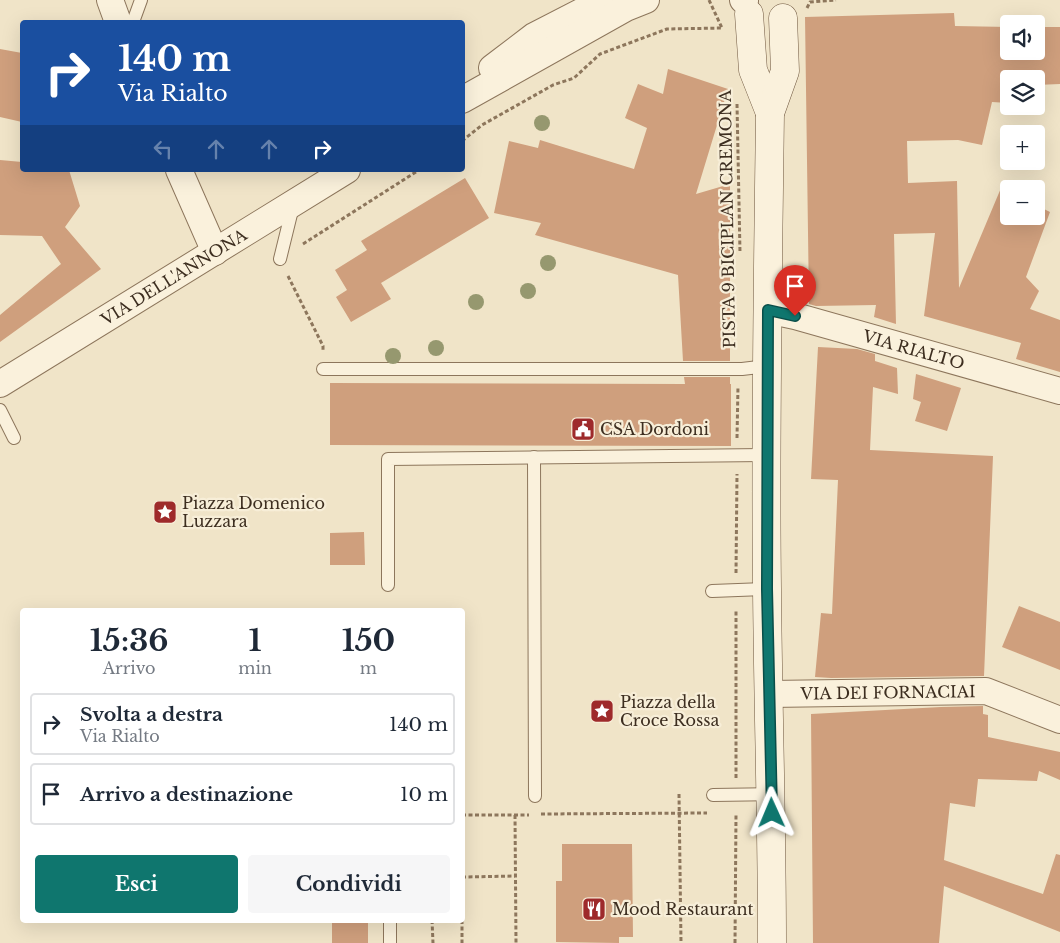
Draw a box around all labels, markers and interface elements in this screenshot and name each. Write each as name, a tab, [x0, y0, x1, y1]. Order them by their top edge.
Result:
map controls	[1000, 15, 1045, 225]
button: sound	[1000, 15, 1045, 60]
text: 140 m	[118, 37, 231, 80]
icon: right	[35, 40, 100, 105]
button: layers	[1000, 70, 1045, 115]
text: Via Rialto	[118, 80, 228, 107]
street label: PISTA 9 BICIPLAN CREMONA	[715, 89, 739, 348]
button: +	[1000, 125, 1045, 170]
icon: left	[149, 135, 177, 163]
icon: ahead	[202, 135, 230, 163]
icon: ahead	[255, 135, 283, 163]
icon: right	[308, 135, 336, 163]
button: −	[1000, 180, 1045, 225]
street label: VIA DELL'ANNONA	[96, 224, 251, 330]
pin	[774, 265, 816, 316]
icon: arrive	[781, 272, 809, 300]
street label: VIA RIALTO	[860, 325, 967, 373]
public building icon: CSA Dordoni	[570, 416, 596, 442]
place label: CSA Dordoni	[600, 419, 710, 439]
place label: Piazza Domenico Luzzara	[182, 493, 325, 531]
place icon: Piazza Domenico Luzzara	[152, 499, 178, 525]
text: 15:36	[90, 622, 169, 659]
text: 1	[249, 622, 262, 659]
text: 150	[342, 622, 395, 659]
text: Arrivo	[103, 658, 156, 678]
text: min	[238, 658, 272, 678]
text: m	[360, 658, 377, 678]
street label: VIA DEI FORNACIAI	[799, 681, 976, 704]
place label: Piazza della Croce Rossa	[620, 692, 720, 730]
place icon: Piazza della Croce Rossa	[589, 698, 615, 724]
text: Svolta a destra	[80, 703, 223, 726]
icon: right	[37, 710, 65, 738]
text: 140 m	[389, 713, 448, 736]
text: Via Rialto	[80, 726, 160, 746]
icon: arrive	[37, 780, 65, 808]
text: Arrivo a destinazione	[80, 783, 293, 806]
text: 10 m	[400, 783, 448, 806]
position arrow	[745, 786, 797, 838]
button: Esci	[35, 855, 238, 913]
button: Condividi	[248, 855, 450, 913]
restaurant icon: Mood Restaurant	[581, 896, 607, 922]
place label: Mood Restaurant	[612, 899, 753, 919]

